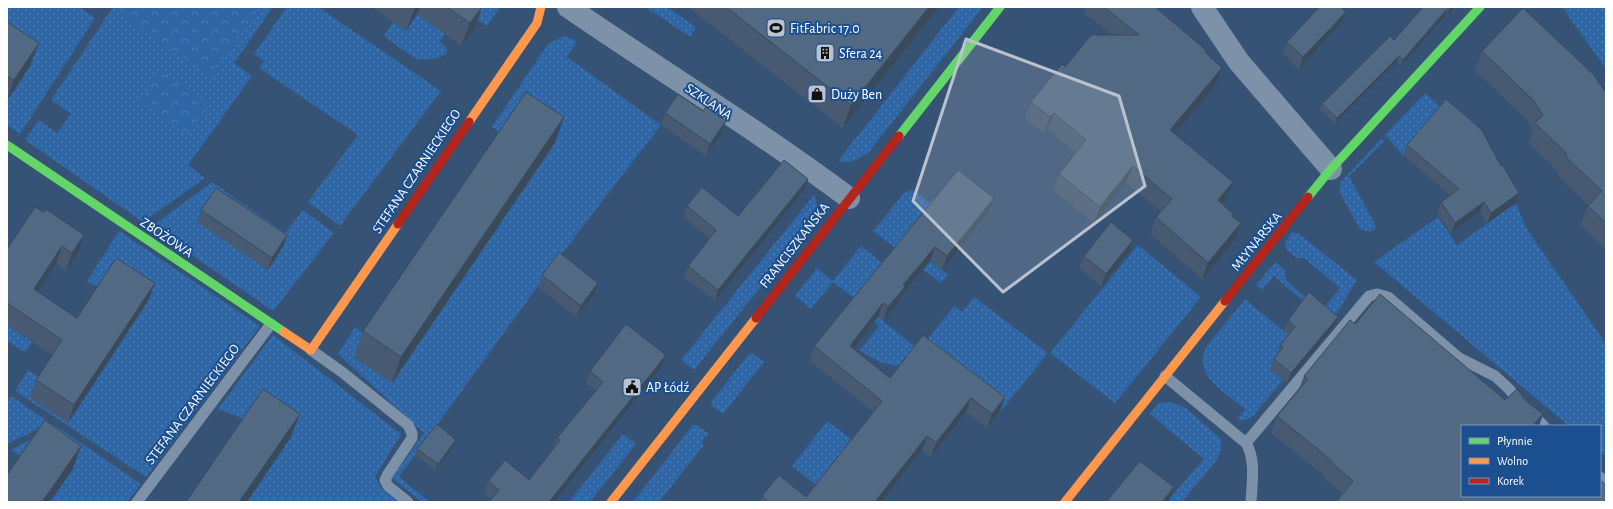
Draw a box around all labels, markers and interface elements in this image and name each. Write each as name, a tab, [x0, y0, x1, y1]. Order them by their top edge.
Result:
sports icon: FitFabric 17.0	[765, 17, 787, 39]
place label: FitFabric 17.0	[790, 22, 860, 36]
building icon: Sfera 24	[814, 42, 836, 64]
place label: Sfera 24	[839, 47, 883, 61]
street label: SZKLANA	[682, 81, 734, 123]
shop icon: Duży Ben	[806, 83, 828, 105]
place label: Duży Ben	[831, 88, 882, 102]
street label: STEFANA CZARNIECKIEGO	[370, 107, 464, 236]
street label: FRANCISZKAŃSKA	[755, 199, 832, 291]
street label: MŁYNARSKA	[1229, 209, 1285, 274]
street label: ZBOŻOWA	[138, 213, 197, 260]
street label: STEFANA CZARNIECKIEGO	[143, 342, 243, 467]
public building icon: AP Łódź	[621, 376, 643, 398]
place label: AP Łódź	[646, 381, 690, 395]
legend	[1461, 425, 1601, 497]
text: Płynnie	[1497, 435, 1532, 448]
text: Wolno	[1497, 455, 1528, 467]
text: Korek	[1497, 475, 1524, 487]

